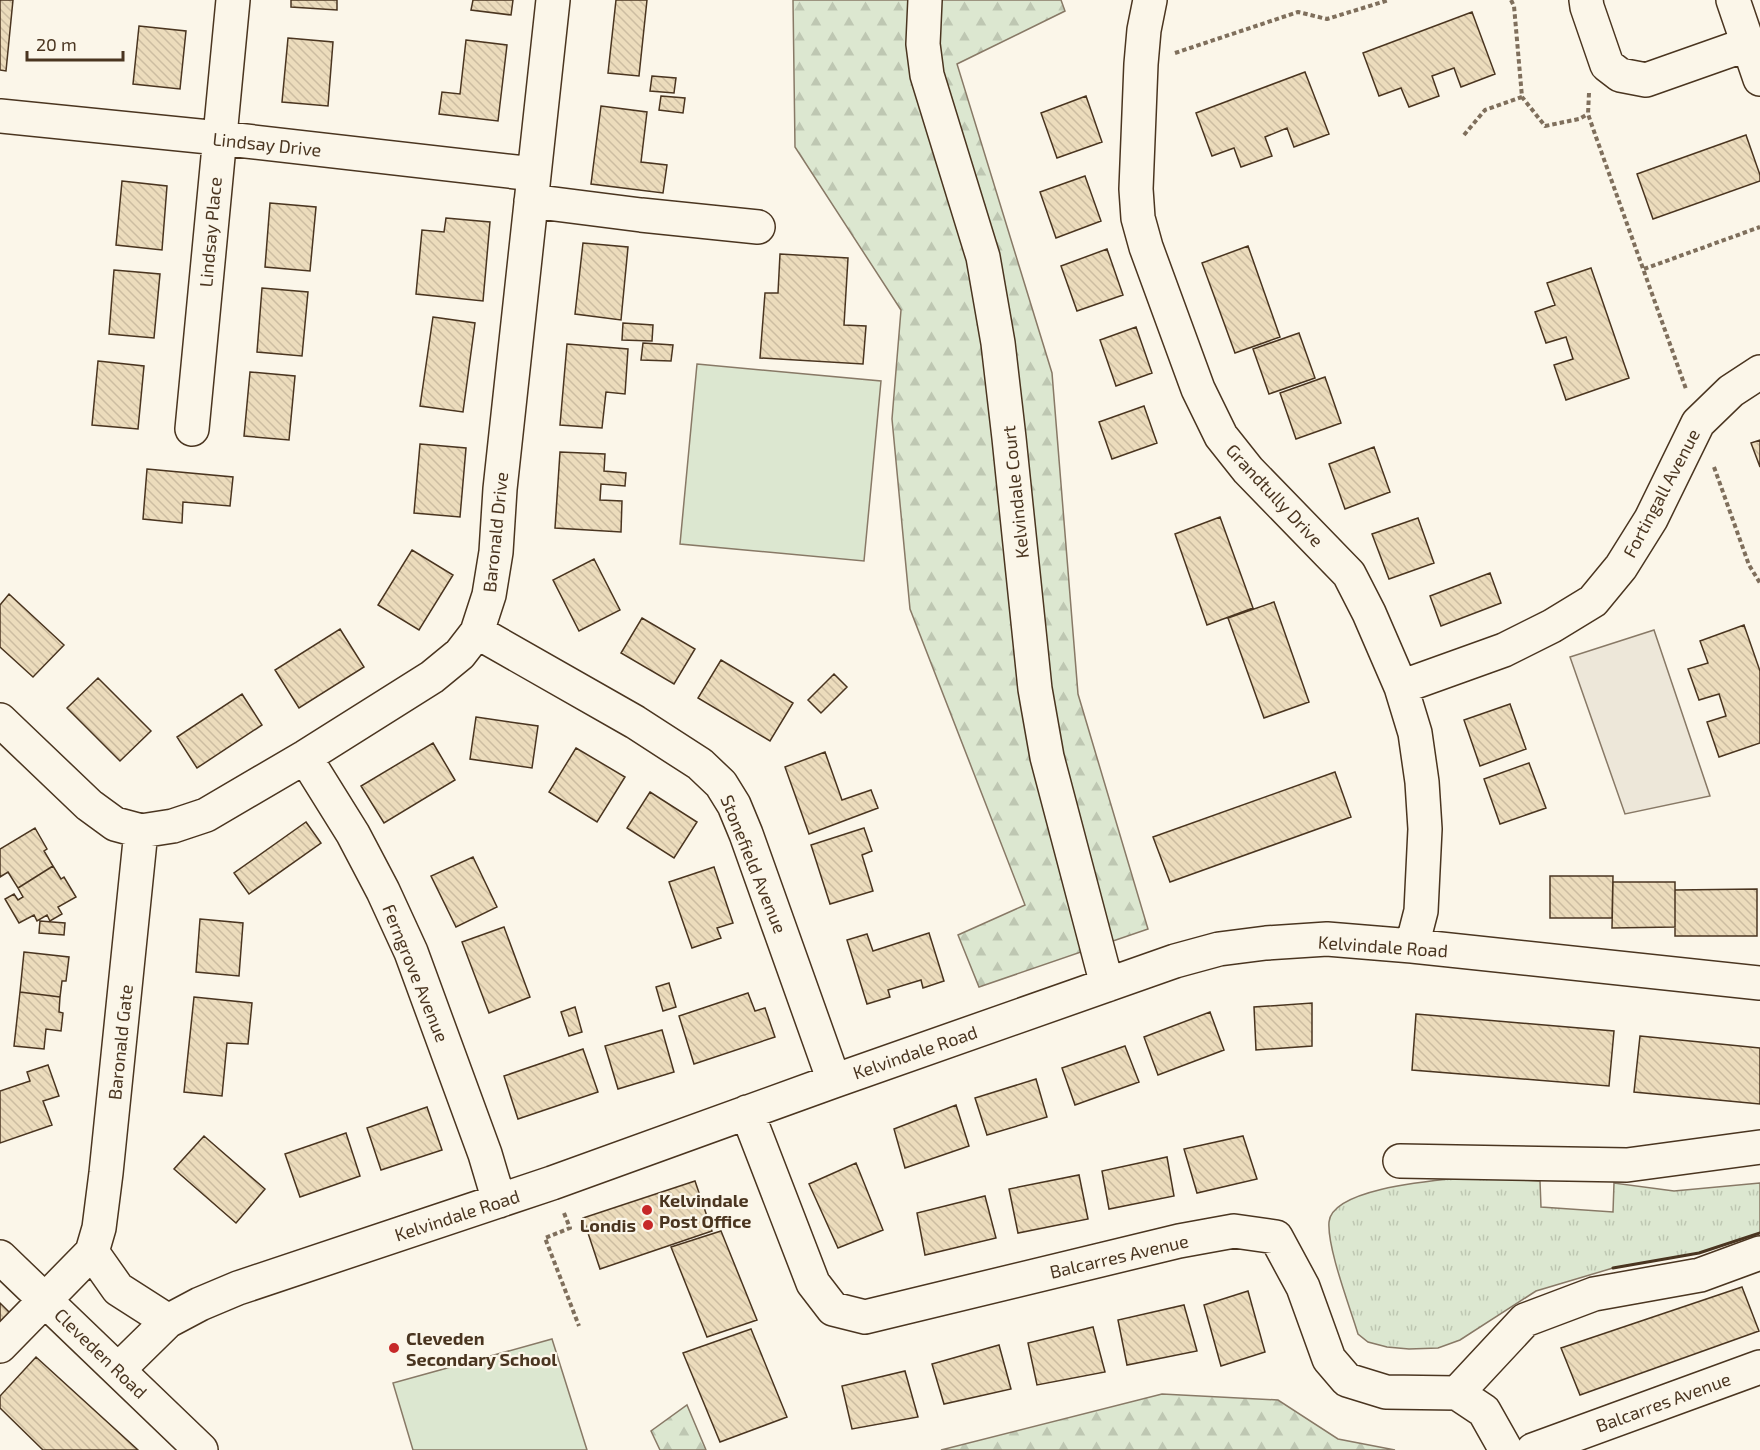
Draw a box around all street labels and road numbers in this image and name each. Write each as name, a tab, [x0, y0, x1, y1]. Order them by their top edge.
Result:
street label: Lindsay Drive	[211, 127, 323, 161]
street label: Lindsay Place	[194, 176, 226, 288]
street label: Kelvindale Court	[997, 424, 1033, 560]
street label: Fortingall Avenue	[1618, 425, 1704, 561]
street label: Grandtully Drive	[1222, 439, 1328, 551]
street label: Baronald Drive	[478, 471, 512, 593]
street label: Stonefield Avenue	[716, 792, 792, 936]
street label: Ferngrove Avenue	[378, 901, 454, 1045]
street label: Kelvindale Road	[1317, 930, 1449, 962]
street label: Baronald Gate	[103, 983, 137, 1101]
street label: Kelvindale Road	[850, 1020, 980, 1084]
street label: Kelvindale Road	[392, 1184, 522, 1246]
street label: Balcarres Avenue	[1047, 1229, 1191, 1283]
street label: Cleveden Road	[50, 1303, 152, 1403]
street label: Balcarres Avenue	[1593, 1367, 1733, 1437]

